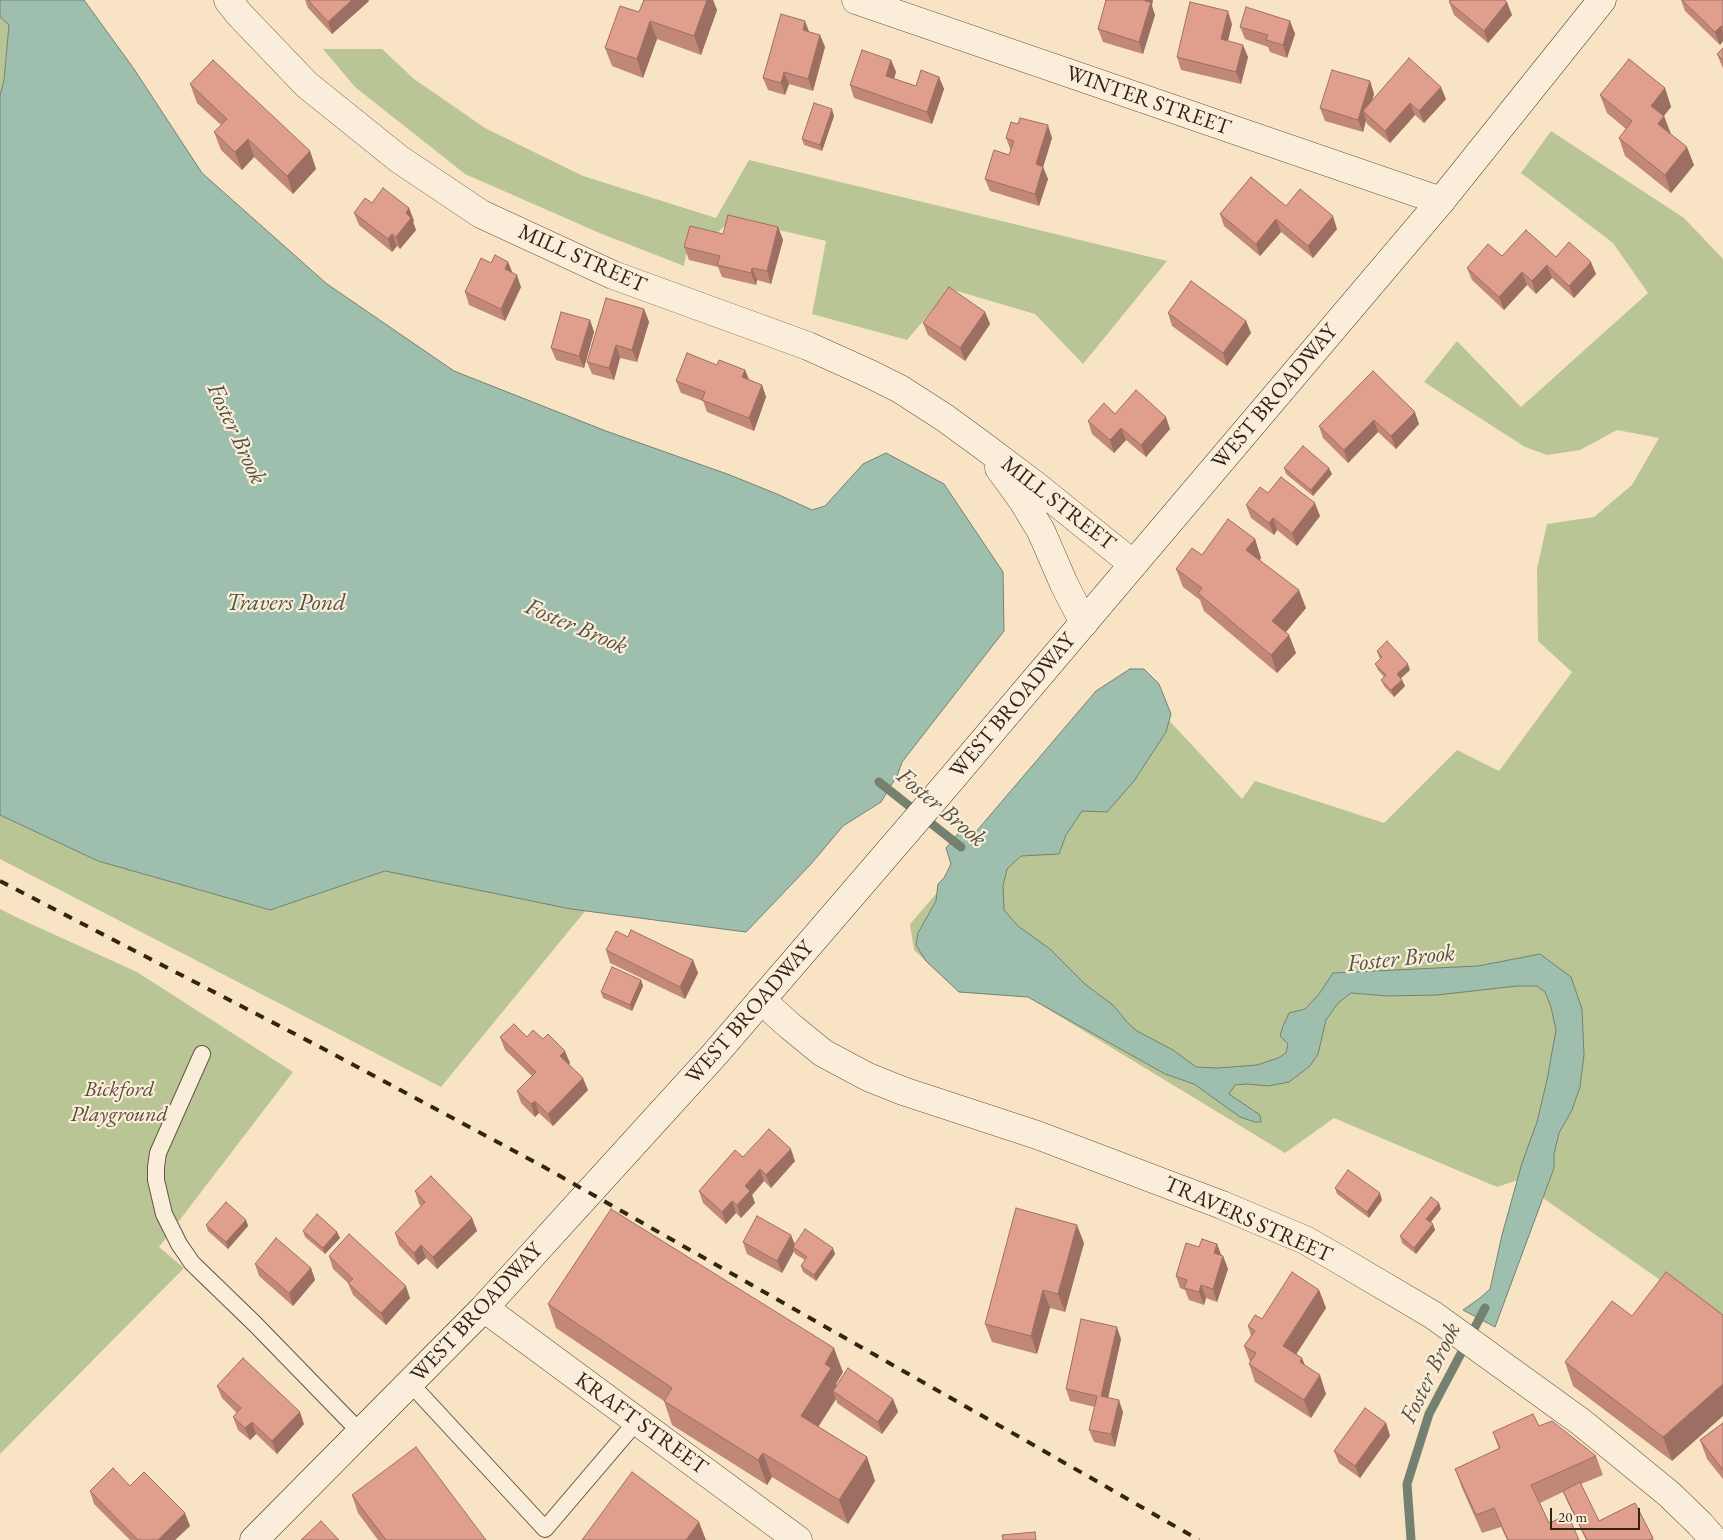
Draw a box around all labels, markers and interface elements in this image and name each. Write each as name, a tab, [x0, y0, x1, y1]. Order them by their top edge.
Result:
street label: WINTER STREET	[1062, 60, 1234, 142]
street label: MILL STREET	[514, 219, 650, 299]
street label: WEST BROADWAY	[1207, 319, 1343, 475]
water label: Foster Brook	[200, 379, 272, 489]
street label: MILL STREET	[996, 451, 1120, 557]
water label: Travers Pond	[226, 589, 346, 617]
water label: Foster Brook	[520, 593, 632, 661]
street label: WEST BROADWAY	[945, 628, 1081, 784]
water label: Foster Brook	[890, 762, 992, 854]
street label: WEST BROADWAY	[681, 936, 819, 1090]
water label: Foster Brook	[1346, 939, 1456, 979]
park label: Bickford Playground	[70, 1077, 168, 1128]
street label: TRAVERS STREET	[1160, 1171, 1336, 1269]
street label: WEST BROADWAY	[406, 1238, 548, 1388]
water label: Foster Brook	[1394, 1318, 1468, 1428]
street label: KRAFT STREET	[570, 1367, 712, 1481]
scale bar	[1553, 1498, 1643, 1530]
text: 20 m	[1558, 1507, 1587, 1526]

